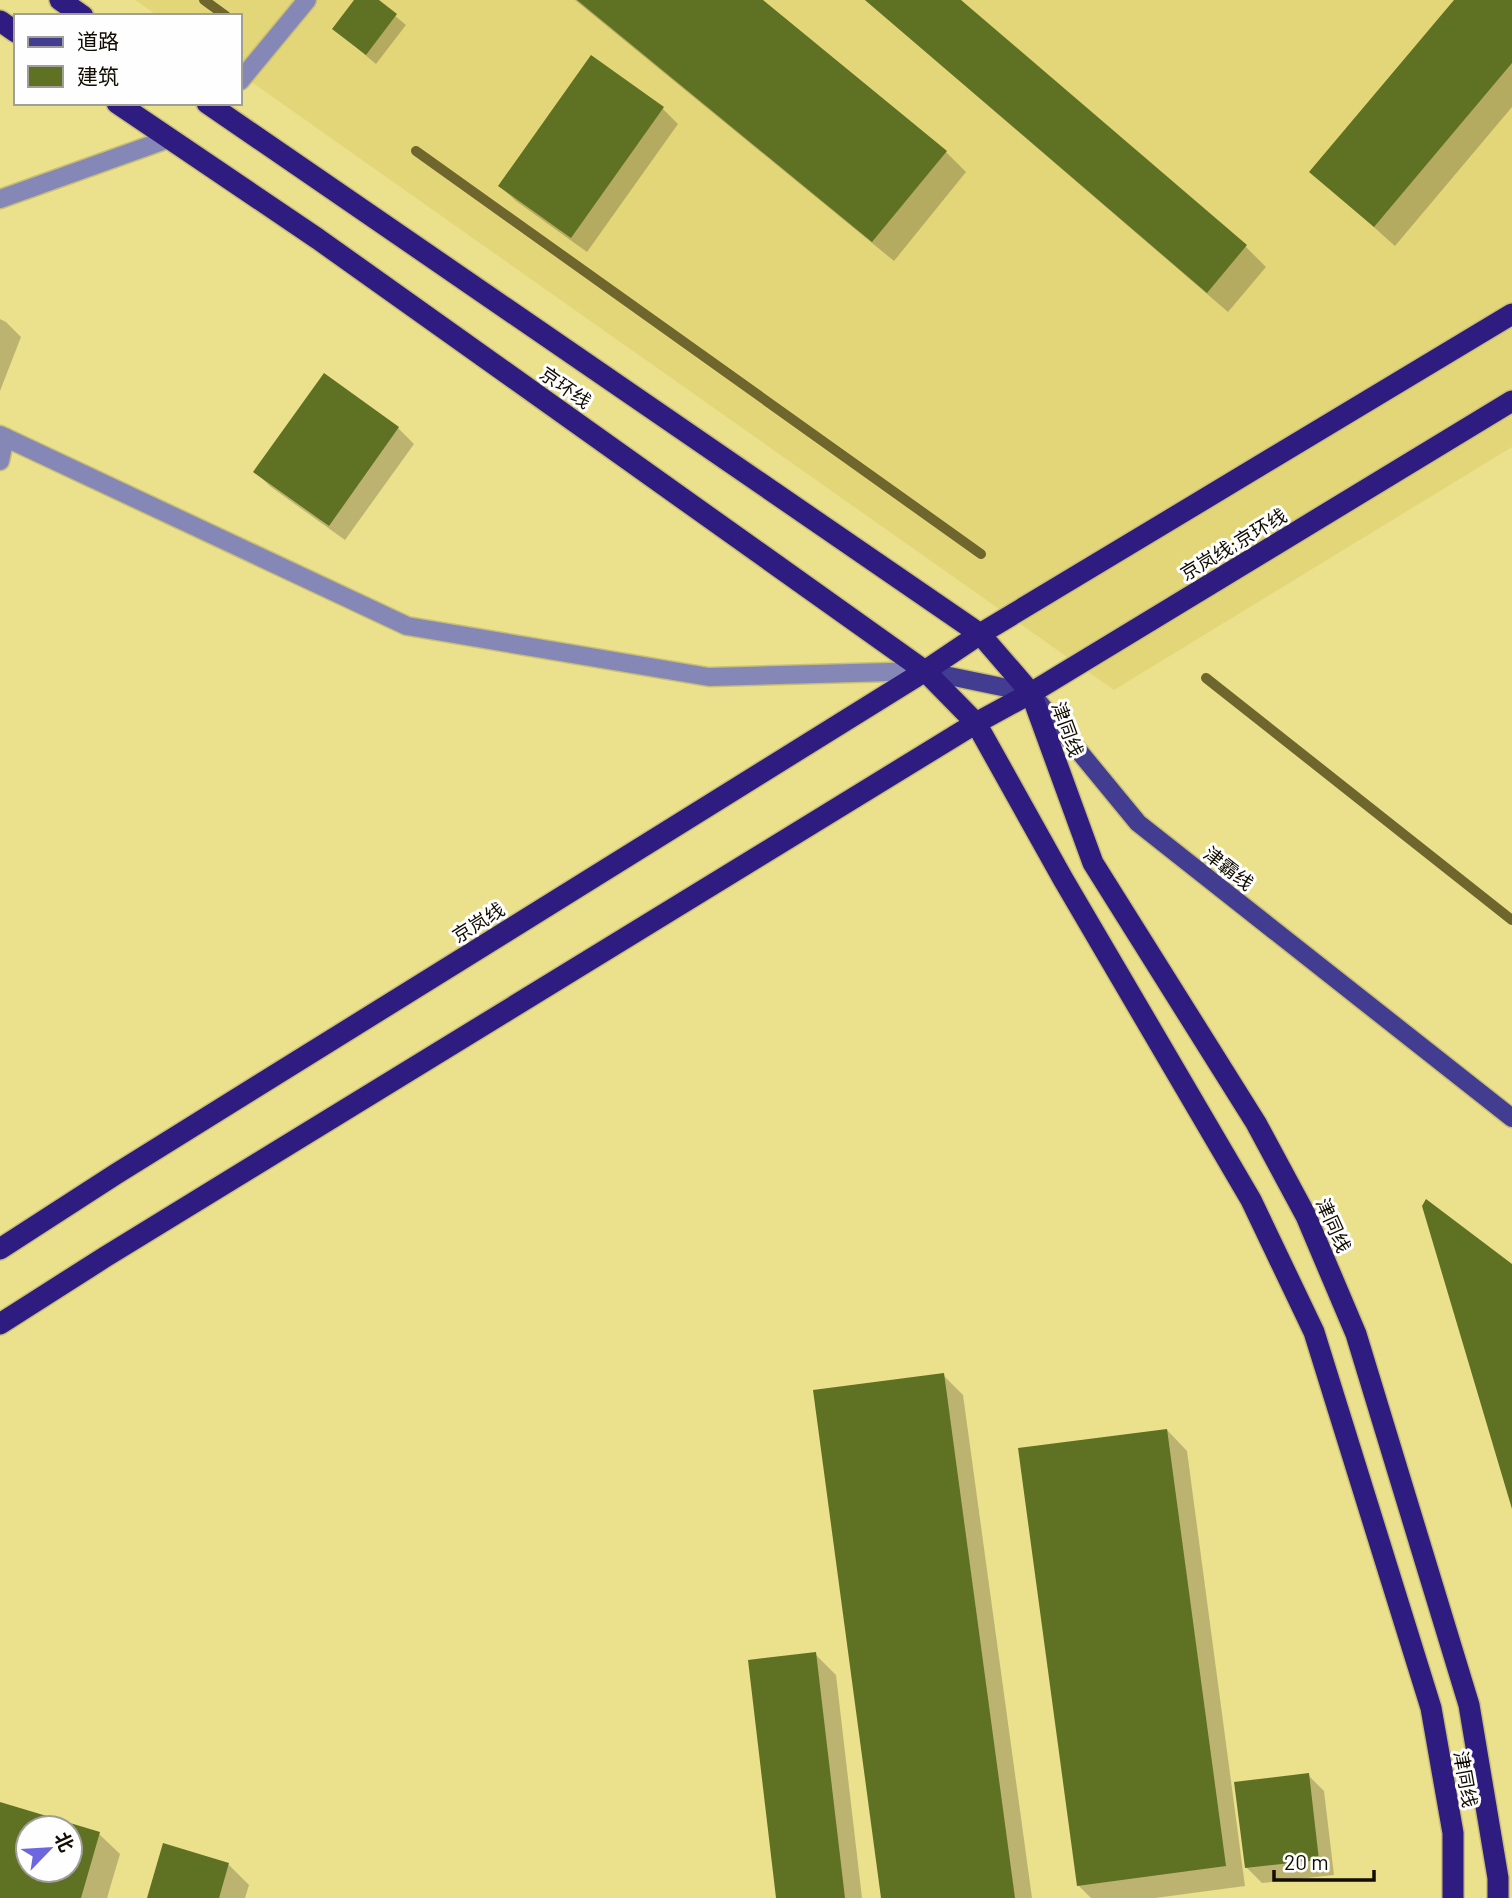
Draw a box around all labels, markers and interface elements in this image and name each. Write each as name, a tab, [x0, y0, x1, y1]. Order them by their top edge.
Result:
legend	[14, 14, 242, 105]
text: 道路	[77, 28, 119, 53]
text: 建筑	[77, 63, 119, 88]
street label: 京环线	[536, 361, 596, 413]
street label: 京岚线;京环线	[1176, 503, 1290, 585]
street label: 津同线	[1047, 698, 1089, 760]
street label: 津霸线	[1199, 841, 1259, 895]
street label: 京岚线	[448, 897, 508, 947]
street label: 津同线	[1312, 1194, 1356, 1256]
street label: 津同线	[1450, 1749, 1482, 1809]
north arrow	[14, 1814, 84, 1884]
text: 北	[50, 1828, 79, 1855]
scale bar	[1274, 1839, 1374, 1883]
text: 20 m	[1284, 1849, 1329, 1874]

